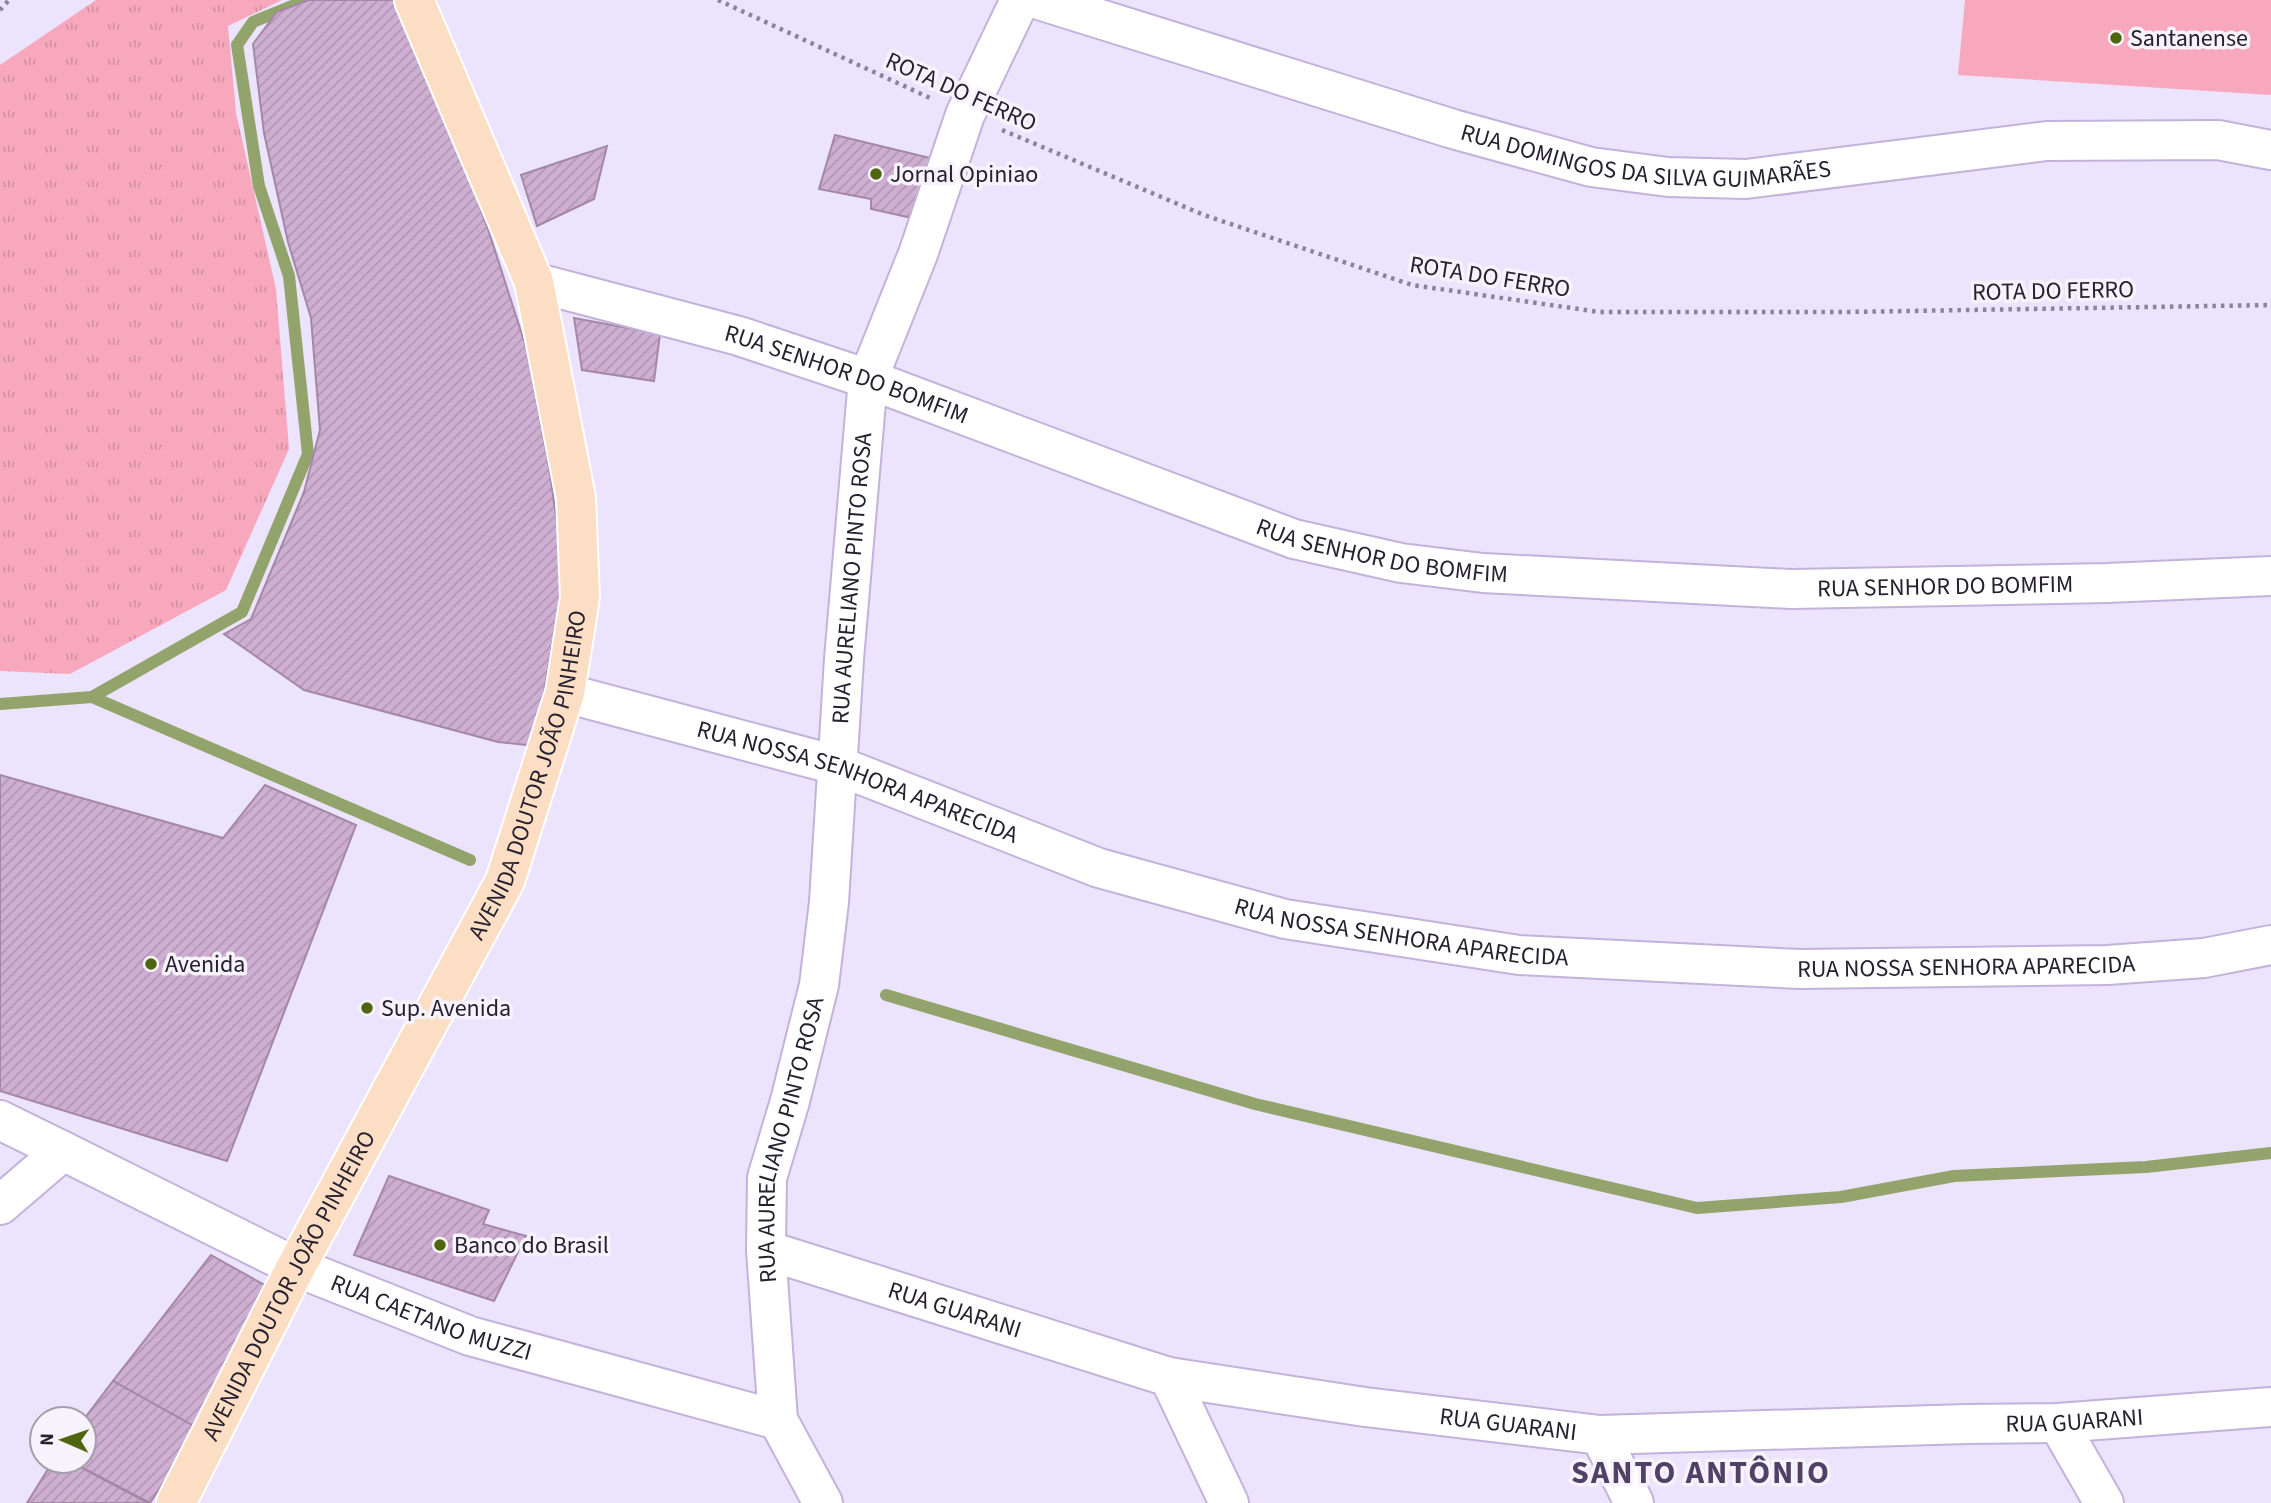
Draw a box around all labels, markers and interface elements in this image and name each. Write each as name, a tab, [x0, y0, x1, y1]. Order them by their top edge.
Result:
place label: Santanense	[2130, 21, 2248, 56]
marker: Santanense	[2108, 30, 2124, 46]
street label: ROTA DO FERRO	[880, 43, 1042, 141]
street label: RUA DOMINGOS DA SILVA GUIMARÃES	[1457, 114, 1833, 197]
place label: Jornal Opiniao	[890, 157, 1038, 192]
marker: Jornal Opiniao	[868, 166, 884, 182]
street label: ROTA DO FERRO	[1407, 247, 1573, 307]
street label: ROTA DO FERRO	[1972, 272, 2134, 310]
street label: RUA SENHOR DO BOMFIM	[721, 315, 974, 433]
street label: RUA AURELIANO PINTO ROSA	[823, 431, 881, 725]
street label: RUA SENHOR DO BOMFIM	[1251, 509, 1509, 592]
street label: RUA SENHOR DO BOMFIM	[1817, 566, 2074, 606]
street label: AVENIDA DOUTOR JOÃO PINHEIRO	[459, 608, 595, 946]
street label: RUA NOSSA SENHORA APARECIDA	[693, 711, 1023, 852]
street label: RUA NOSSA SENHORA APARECIDA	[1231, 888, 1569, 975]
street label: RUA NOSSA SENHORA APARECIDA	[1797, 946, 2136, 987]
place label: Avenida	[165, 947, 245, 982]
marker: Avenida	[143, 956, 159, 972]
place label: Sup. Avenida	[381, 991, 511, 1026]
street label: RUA AURELIANO PINTO ROSA	[748, 993, 833, 1284]
marker: Sup. Avenida	[359, 1000, 375, 1016]
street label: AVENIDA DOUTOR JOÃO PINHEIRO	[193, 1124, 384, 1446]
place label: Banco do Brasil	[454, 1228, 609, 1263]
marker: Banco do Brasil	[432, 1237, 448, 1253]
street label: RUA CAETANO MUZZI	[326, 1265, 536, 1370]
street label: RUA GUARANI	[884, 1272, 1026, 1347]
street label: RUA GUARANI	[1438, 1399, 1579, 1450]
street label: RUA GUARANI	[2005, 1399, 2144, 1441]
north arrow	[28, 1405, 98, 1475]
text: N	[34, 1433, 61, 1446]
district label: SANTO ANTÔNIO	[1571, 1450, 1831, 1496]

